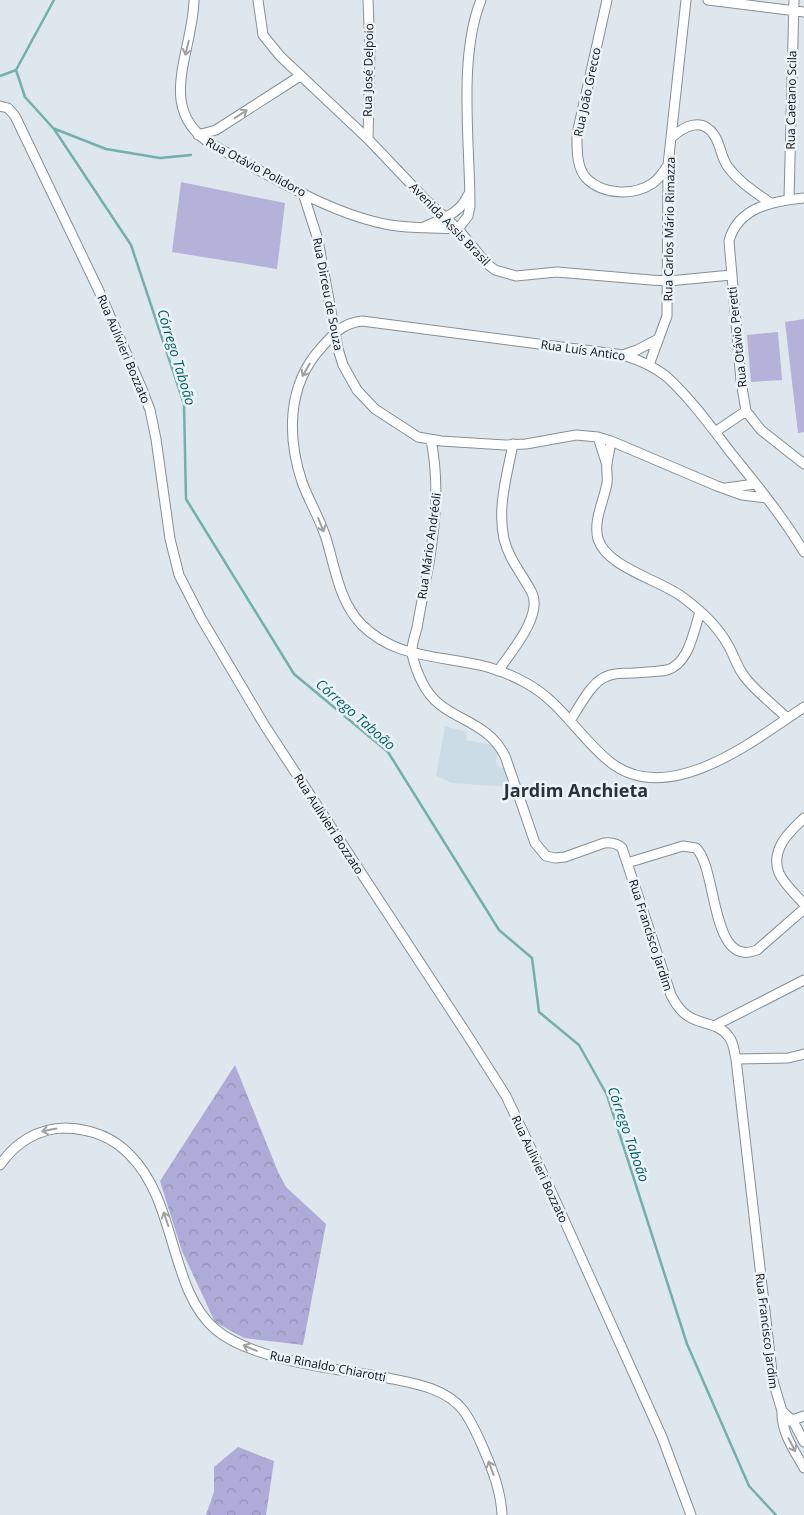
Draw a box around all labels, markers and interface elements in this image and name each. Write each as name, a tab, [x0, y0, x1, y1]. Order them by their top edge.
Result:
street label: Rua José Delpoio	[359, 23, 377, 117]
one-way arrow	[182, 40, 191, 56]
street label: Rua João Grecco	[569, 46, 605, 138]
street label: Rua Caetano Scila	[782, 50, 800, 150]
one-way arrow	[234, 108, 248, 118]
street label: Rua Otávio Polidoro	[203, 133, 309, 201]
street label: Rua Carlos Mário Rimazza	[659, 157, 679, 301]
street label: Avenida Assis Brasil	[406, 179, 494, 269]
street label: Rua Dirceu de Souza	[309, 236, 347, 352]
street label: Rua Otávio Peretti	[723, 286, 751, 388]
street label: Rua Aulivieri Bozzato	[93, 292, 155, 406]
water label: Córrego Taboão	[153, 307, 201, 408]
street label: Rua Luís Antico	[540, 336, 626, 364]
one-way arrow	[301, 362, 311, 377]
street label: Rua Mário Andréoli	[413, 492, 445, 600]
one-way arrow	[317, 516, 326, 532]
water label: Córrego Taboão	[312, 674, 400, 754]
street label: Rua Aulivieri Bozzato	[290, 770, 368, 878]
district label: Jardim Anchieta	[502, 778, 648, 802]
street label: Rua Francisco Jardim	[625, 877, 677, 993]
water label: Córrego Taboão	[604, 1084, 654, 1184]
street label: Rua Aulivieri Bozzato	[508, 1112, 572, 1226]
one-way arrow	[42, 1126, 58, 1135]
one-way arrow	[161, 1211, 170, 1227]
street label: Rua Francisco Jardim	[751, 1272, 783, 1390]
one-way arrow	[243, 1343, 258, 1353]
street label: Rua Rinaldo Chiarotti	[268, 1346, 388, 1386]
one-way arrow	[788, 1437, 797, 1452]
one-way arrow	[486, 1461, 495, 1476]

